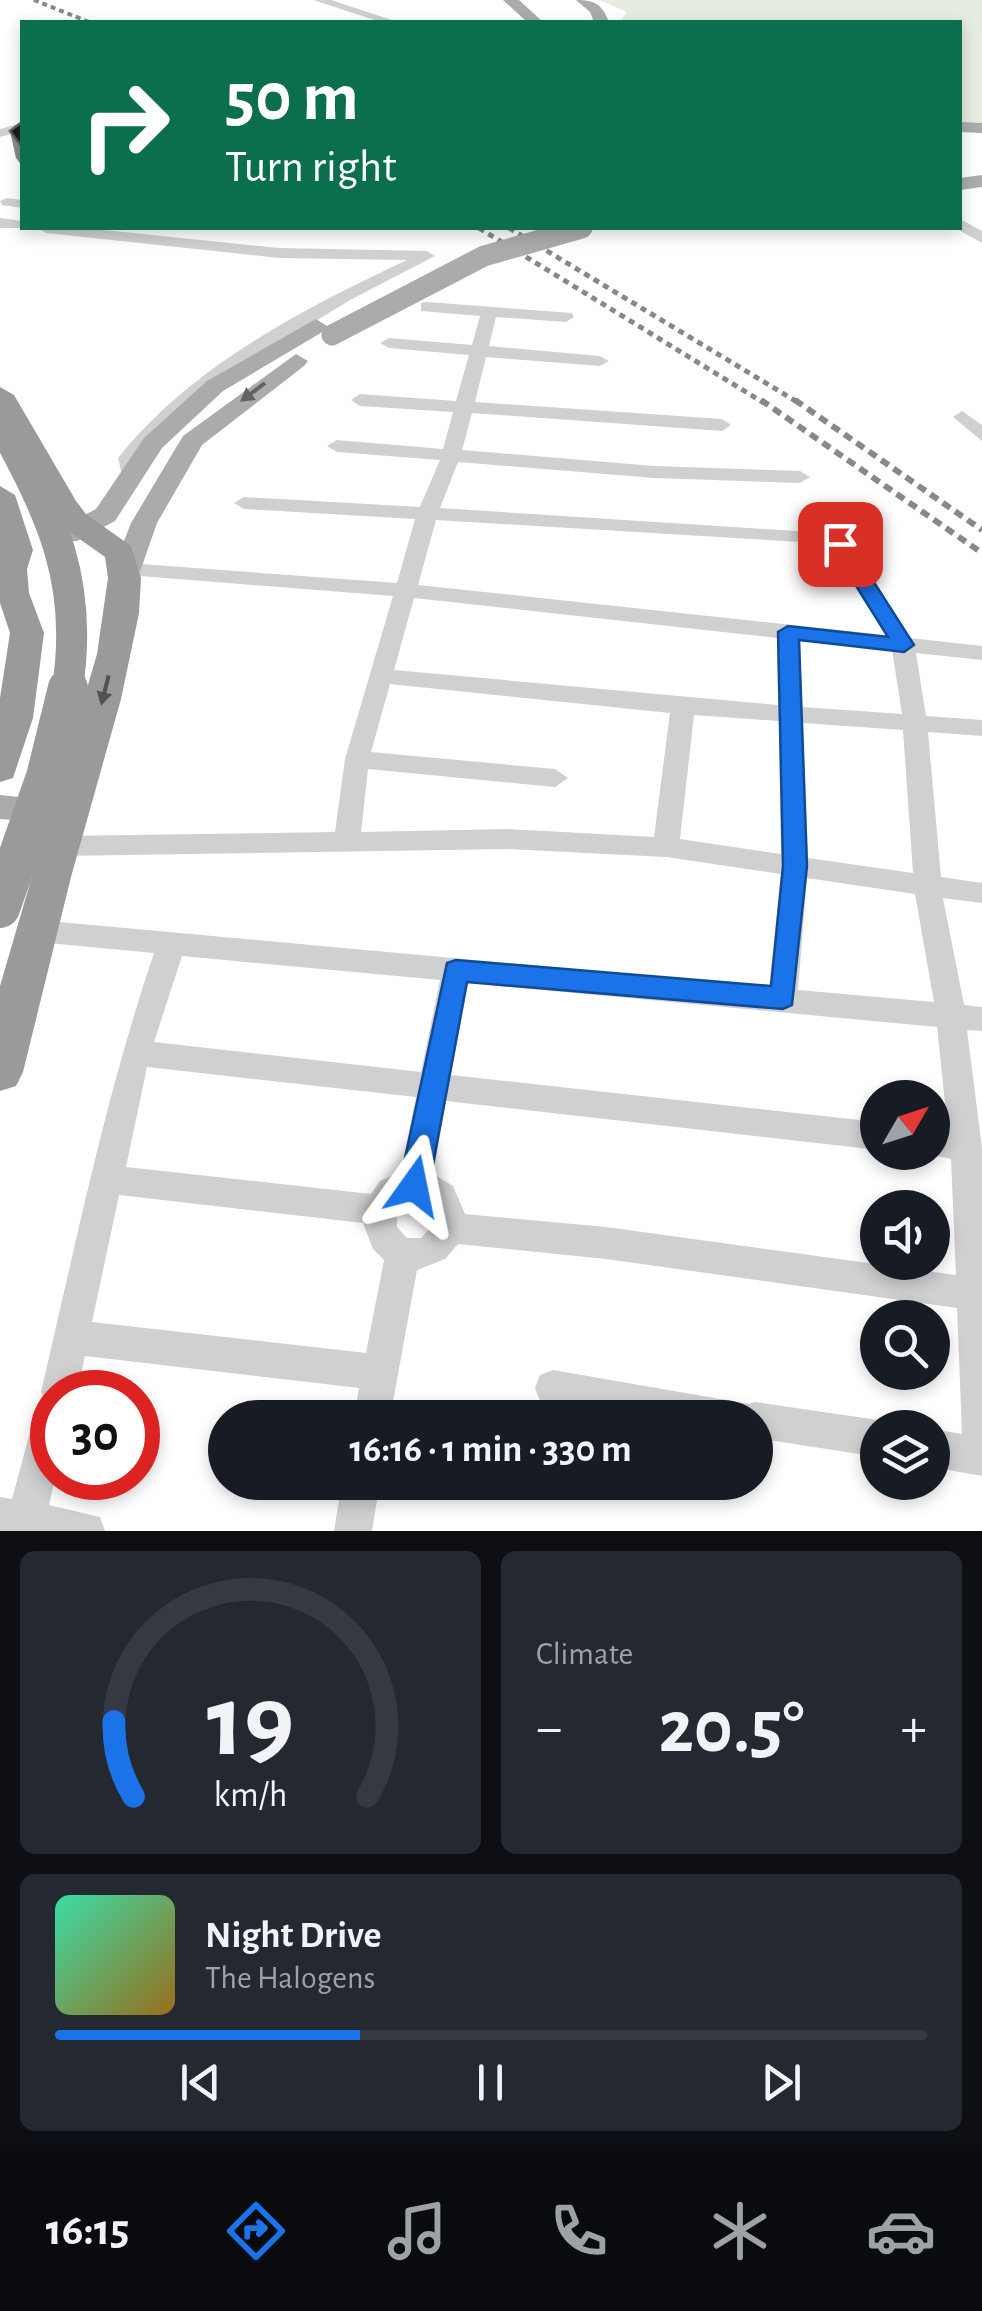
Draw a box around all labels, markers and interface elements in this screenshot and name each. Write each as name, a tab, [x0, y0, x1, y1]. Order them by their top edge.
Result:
icon: right	[60, 60, 190, 190]
text: 50 m	[225, 63, 359, 133]
text: Turn right	[225, 145, 397, 190]
one-way arrow	[240, 381, 266, 401]
pin	[798, 502, 883, 587]
icon: arrive	[813, 517, 868, 572]
one-way arrow	[97, 675, 112, 706]
north arrow	[860, 1080, 950, 1170]
map controls	[860, 1080, 950, 1500]
position arrow	[362, 1134, 466, 1238]
button: sound	[860, 1190, 950, 1280]
button: search	[860, 1300, 950, 1390]
speed limit sign: 30	[30, 1370, 160, 1500]
button: layers	[860, 1410, 950, 1500]
text: 16:16 · 1 min · 330 m	[349, 1431, 632, 1469]
text: Climate	[536, 1638, 633, 1670]
text: 19	[207, 1671, 294, 1775]
text: 20.5°	[659, 1691, 804, 1766]
text: −	[536, 1701, 562, 1756]
text: +	[901, 1701, 927, 1756]
text: km/h	[214, 1777, 287, 1813]
text: Night Drive	[205, 1917, 381, 1955]
text: The Halogens	[205, 1962, 375, 1994]
icon: previous	[173, 2055, 228, 2110]
icon: pause	[463, 2055, 518, 2110]
icon: next	[754, 2055, 809, 2110]
icon: directions	[221, 2196, 291, 2266]
icon: music	[382, 2196, 452, 2266]
icon: phone	[544, 2196, 614, 2266]
icon: climate	[705, 2196, 775, 2266]
icon: car	[866, 2196, 936, 2266]
text: 16:15	[46, 2208, 130, 2253]

